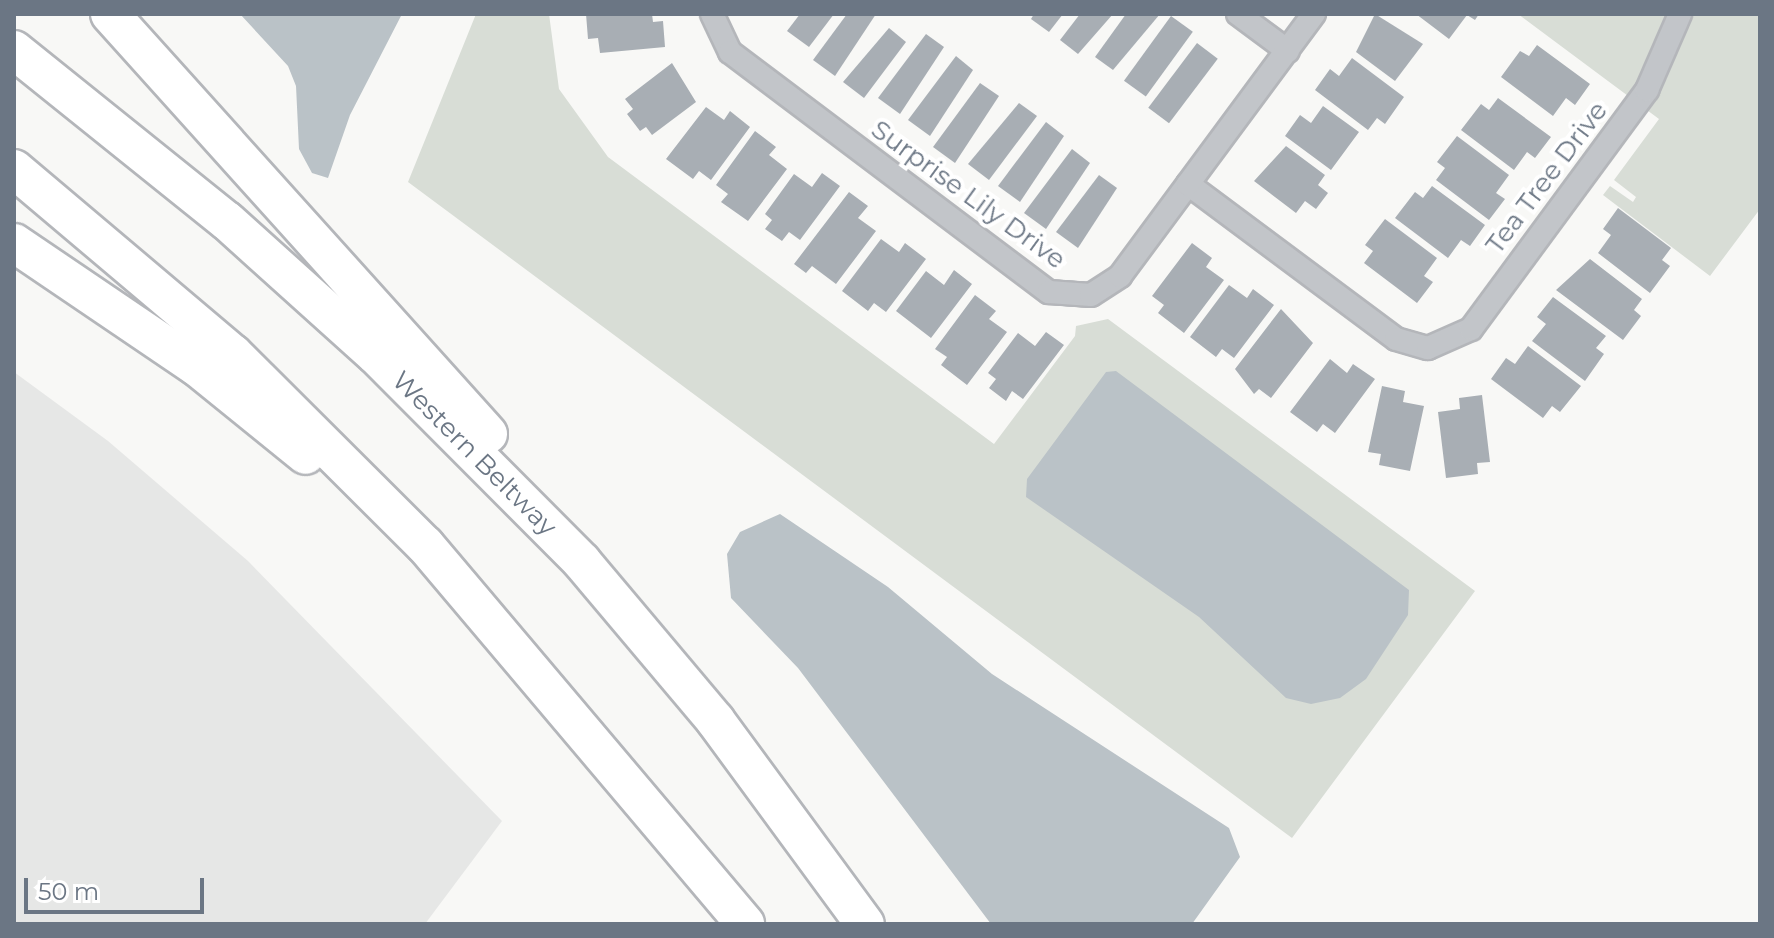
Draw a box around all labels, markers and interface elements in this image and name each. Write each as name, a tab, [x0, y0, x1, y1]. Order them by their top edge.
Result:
street label: Tea Tree Drive	[1480, 96, 1614, 260]
street label: Surprise Lily Drive	[865, 114, 1071, 276]
street label: Western Beltway	[385, 365, 563, 543]
scale bar	[28, 862, 208, 912]
text: 50 m	[38, 877, 99, 906]

